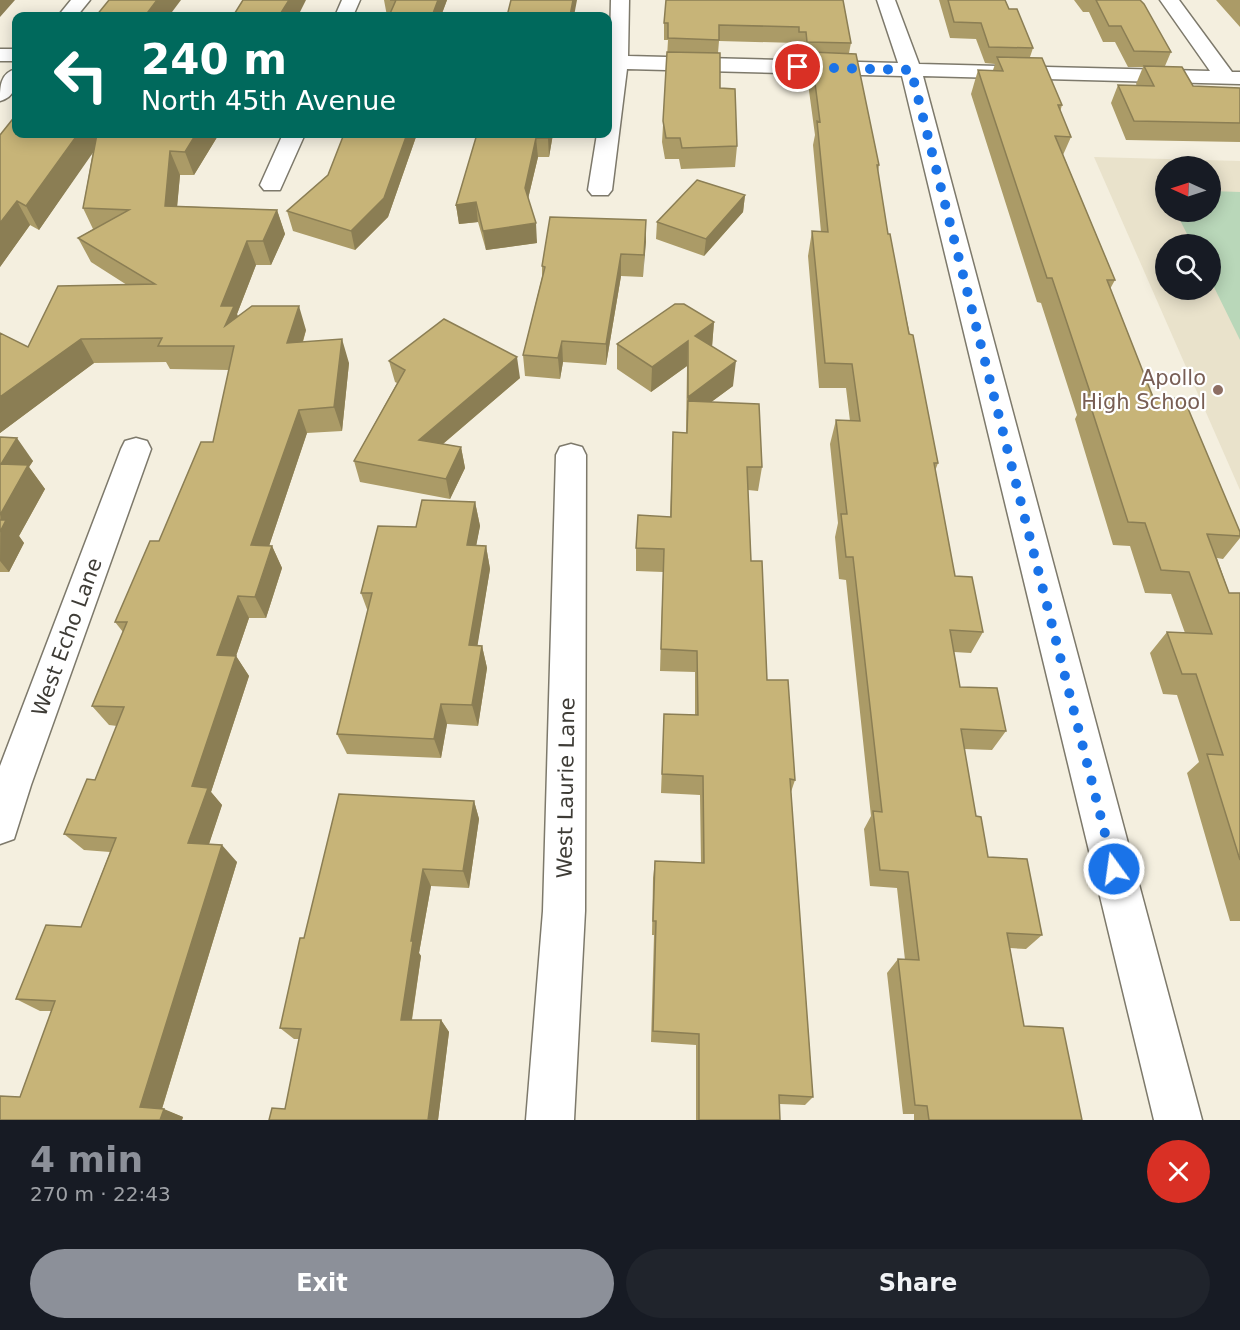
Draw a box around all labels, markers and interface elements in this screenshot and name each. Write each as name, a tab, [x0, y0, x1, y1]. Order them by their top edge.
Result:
text: 240 m	[141, 35, 287, 84]
icon: left	[42, 36, 120, 114]
pin	[772, 41, 823, 92]
icon: arrive	[781, 50, 814, 83]
text: North 45th Avenue	[141, 85, 396, 116]
north arrow	[1155, 156, 1221, 222]
map controls	[1155, 156, 1221, 300]
button: search	[1155, 234, 1221, 300]
place label: Apollo High School	[1081, 366, 1206, 414]
marker: Apollo High School	[1211, 383, 1225, 397]
street label: West Echo Lane	[27, 555, 107, 719]
street label: West Laurie Lane	[552, 697, 580, 879]
position arrow	[1082, 837, 1146, 901]
text: 4 min	[30, 1139, 143, 1180]
button: close	[1147, 1140, 1210, 1203]
text: 270 m · 22:43	[30, 1182, 171, 1206]
button: Exit	[30, 1249, 614, 1318]
button: Share	[626, 1249, 1210, 1318]

